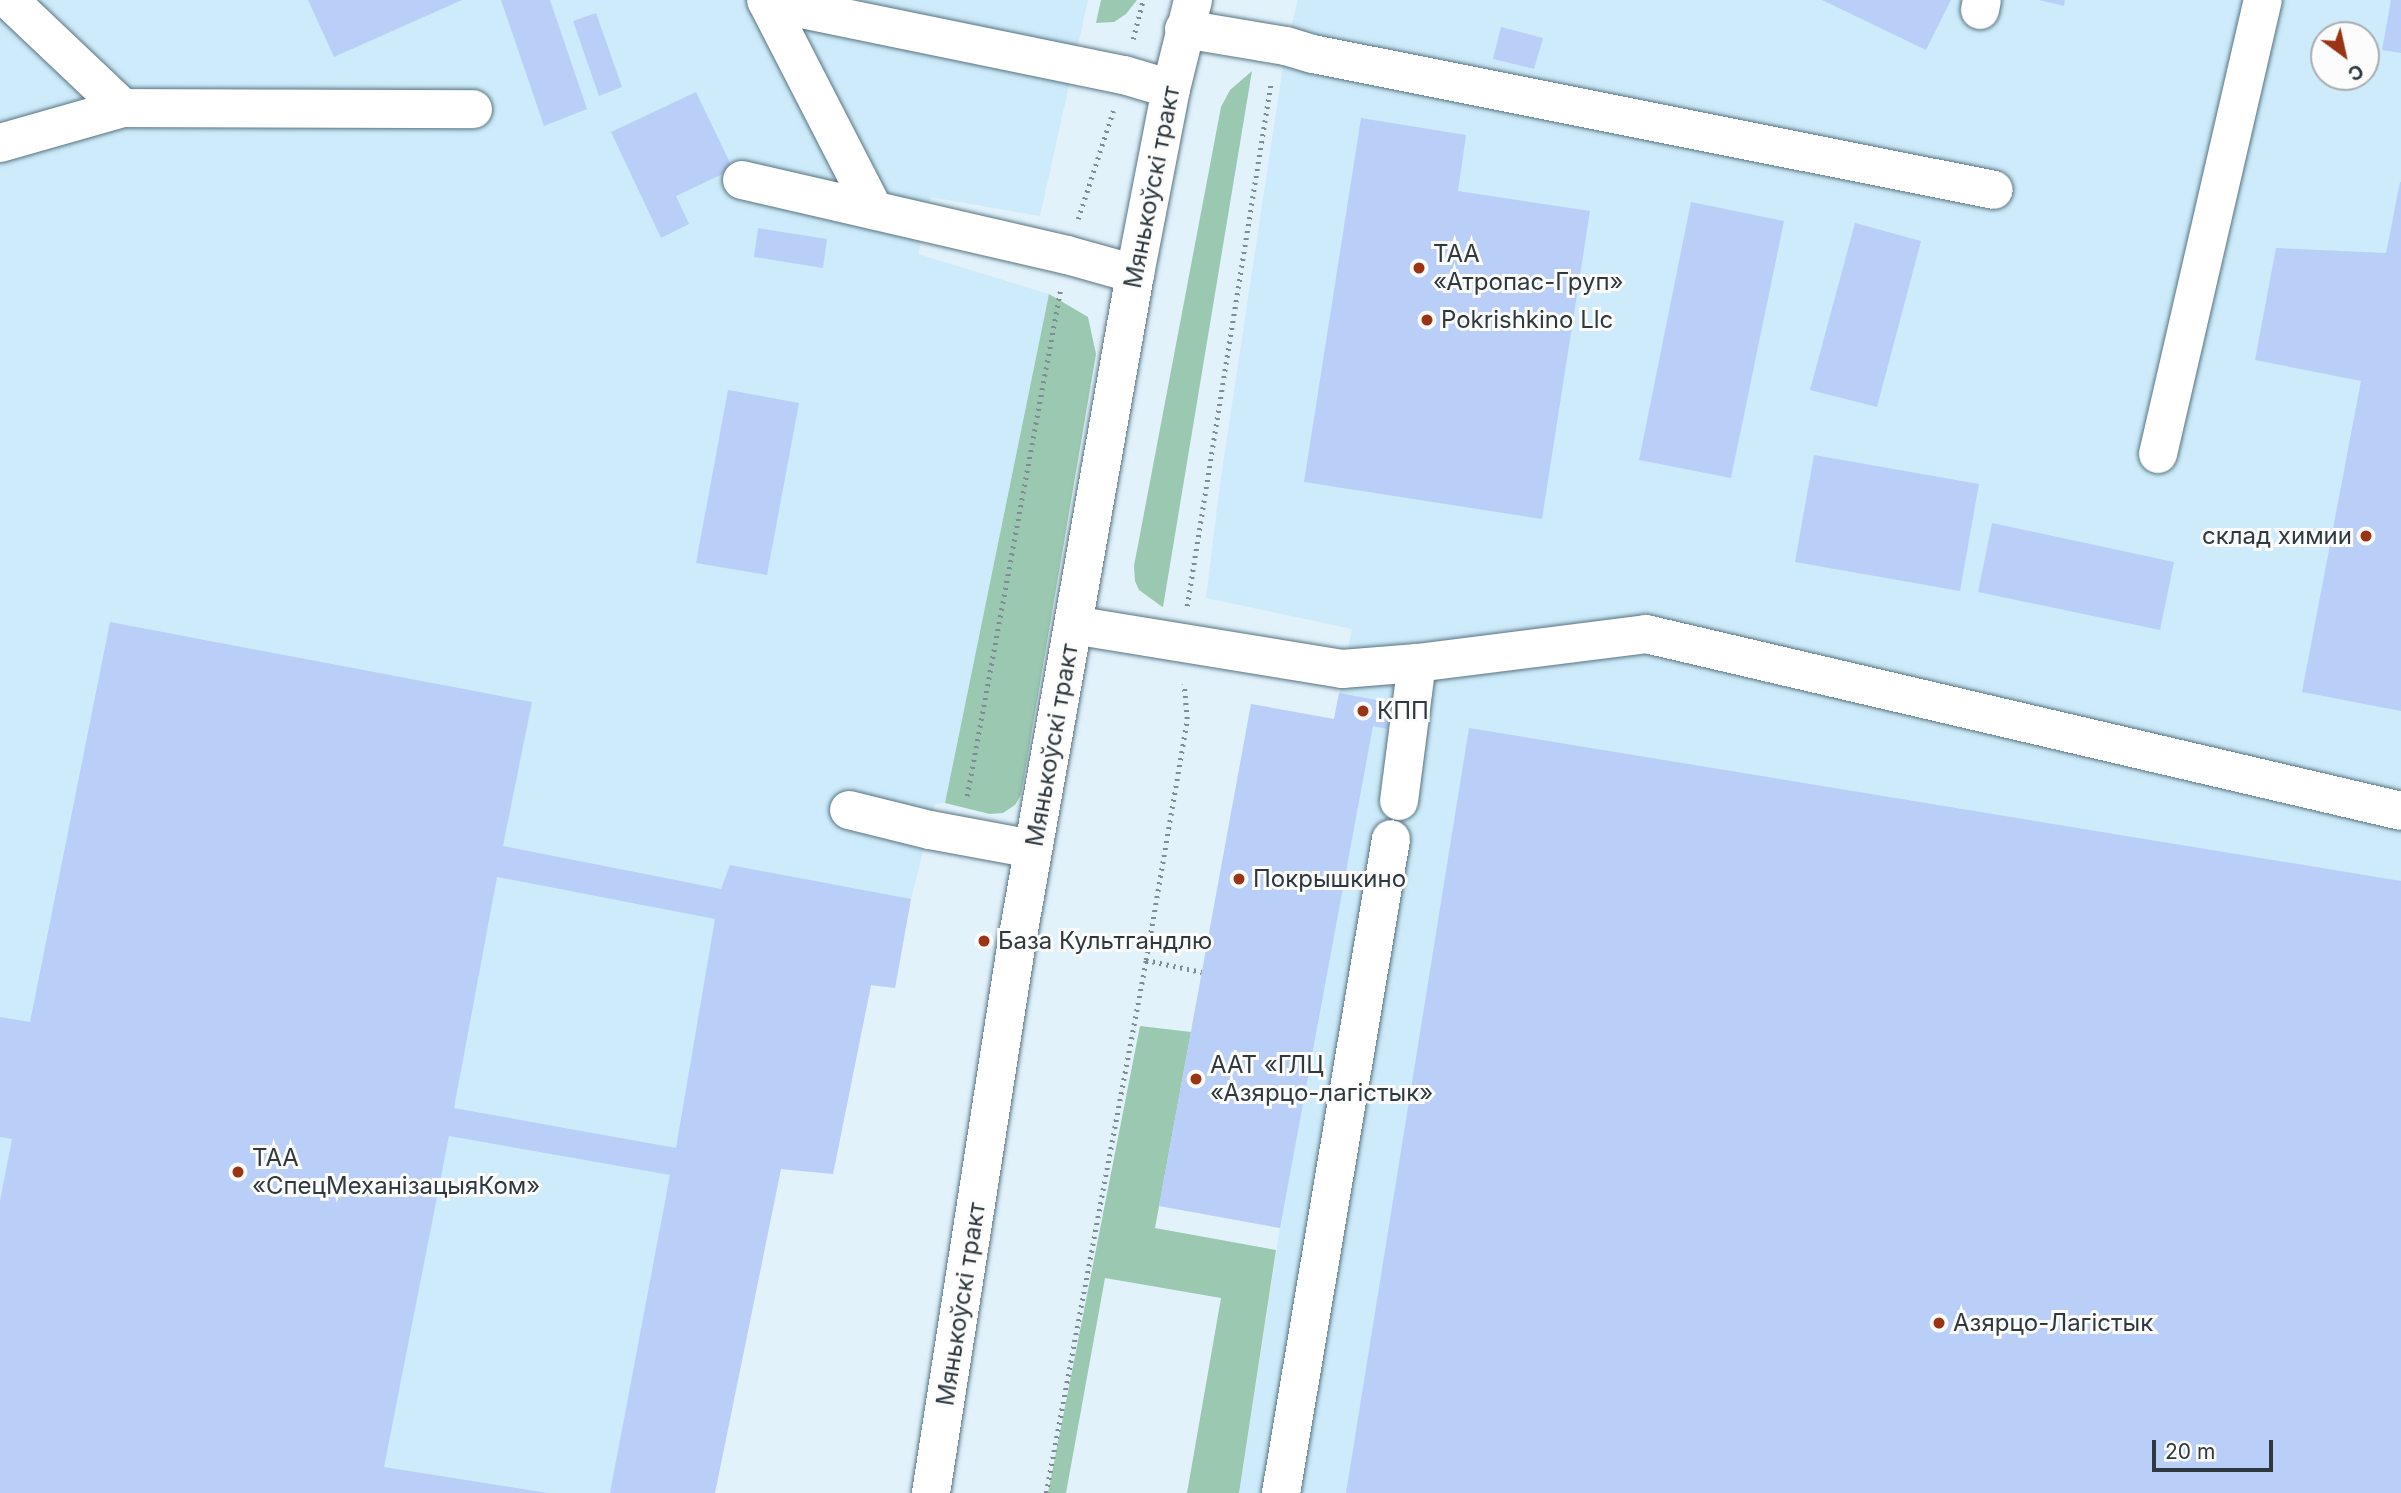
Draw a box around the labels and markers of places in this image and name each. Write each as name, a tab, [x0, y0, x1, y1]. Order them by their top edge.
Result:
place label: ТАА «Атропас-Груп»	[1433, 240, 1624, 296]
marker: ТАА «Атропас-Груп»	[1411, 260, 1427, 276]
place label: Pokrishkino Llc	[1441, 306, 1613, 334]
marker: Pokrishkino Llc	[1419, 312, 1435, 328]
place label: склад химии	[2202, 522, 2352, 550]
marker: склад химии	[2358, 528, 2374, 544]
place label: КПП	[1377, 697, 1429, 725]
marker: КПП	[1355, 703, 1371, 719]
place label: Покрышкино	[1253, 865, 1406, 893]
marker: Покрышкино	[1231, 871, 1247, 887]
place label: База Культгандлю	[998, 927, 1212, 955]
marker: База Культгандлю	[976, 933, 992, 949]
place label: ААТ «ГЛЦ «Азярцо-лагістык»	[1210, 1051, 1433, 1107]
marker: ААТ «ГЛЦ «Азярцо-лагістык»	[1188, 1071, 1204, 1087]
place label: ТАА «СпецМеханізацыяКом»	[252, 1144, 540, 1200]
marker: ТАА «СпецМеханізацыяКом»	[230, 1164, 246, 1180]
place label: Азярцо-Лагістык	[1953, 1309, 2153, 1337]
marker: Азярцо-Лагістык	[1931, 1315, 1947, 1331]

